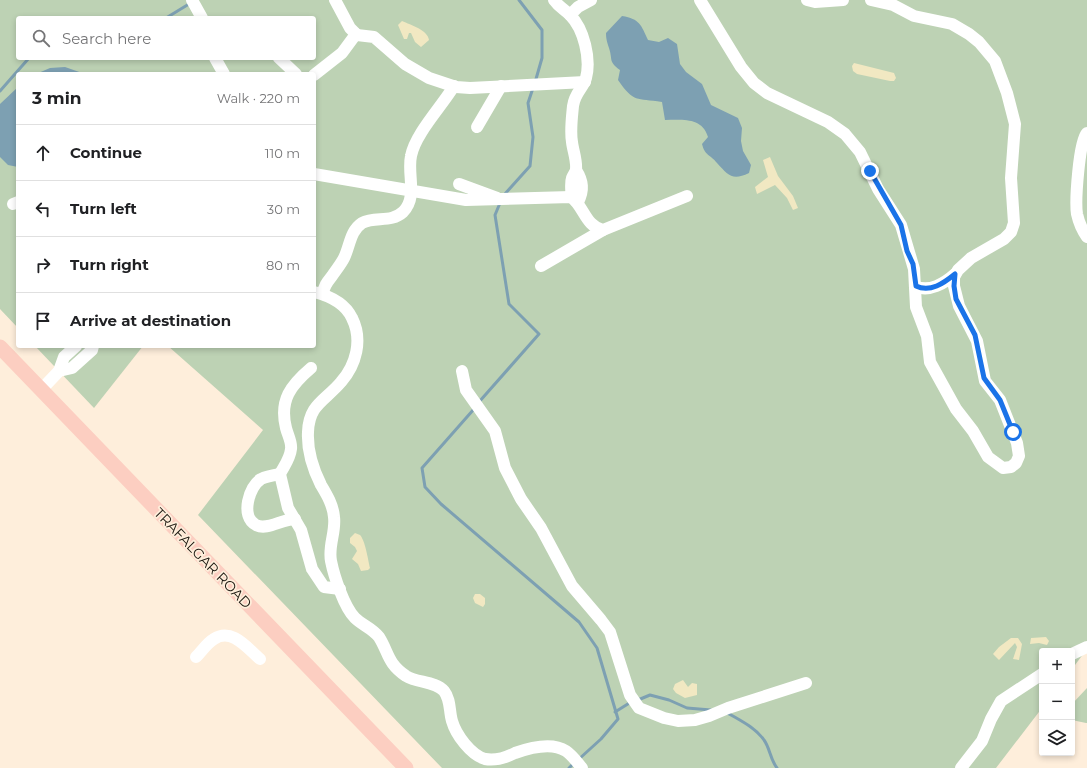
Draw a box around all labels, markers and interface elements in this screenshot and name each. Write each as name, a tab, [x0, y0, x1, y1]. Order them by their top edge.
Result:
search box	[16, 16, 316, 60]
icon: search	[30, 27, 52, 49]
text: Search here	[62, 29, 151, 48]
text: 3 min	[32, 88, 82, 108]
text: Walk · 220 m	[217, 90, 300, 106]
icon: ahead	[32, 142, 54, 164]
text: Continue	[70, 143, 142, 162]
text: 110 m	[265, 145, 300, 161]
route end	[861, 162, 879, 180]
icon: left	[32, 198, 54, 220]
text: Turn left	[70, 199, 137, 218]
text: 30 m	[267, 201, 300, 217]
icon: right	[32, 254, 54, 276]
text: Turn right	[70, 255, 149, 274]
text: 80 m	[266, 257, 300, 273]
icon: arrive	[32, 310, 54, 332]
text: Arrive at destination	[70, 311, 231, 330]
route start	[1004, 423, 1022, 441]
street label: TRAFALGAR ROAD	[150, 504, 256, 612]
map controls	[1039, 648, 1075, 756]
button: +	[1039, 648, 1075, 684]
button: −	[1039, 684, 1075, 720]
button: layers	[1039, 720, 1075, 756]

